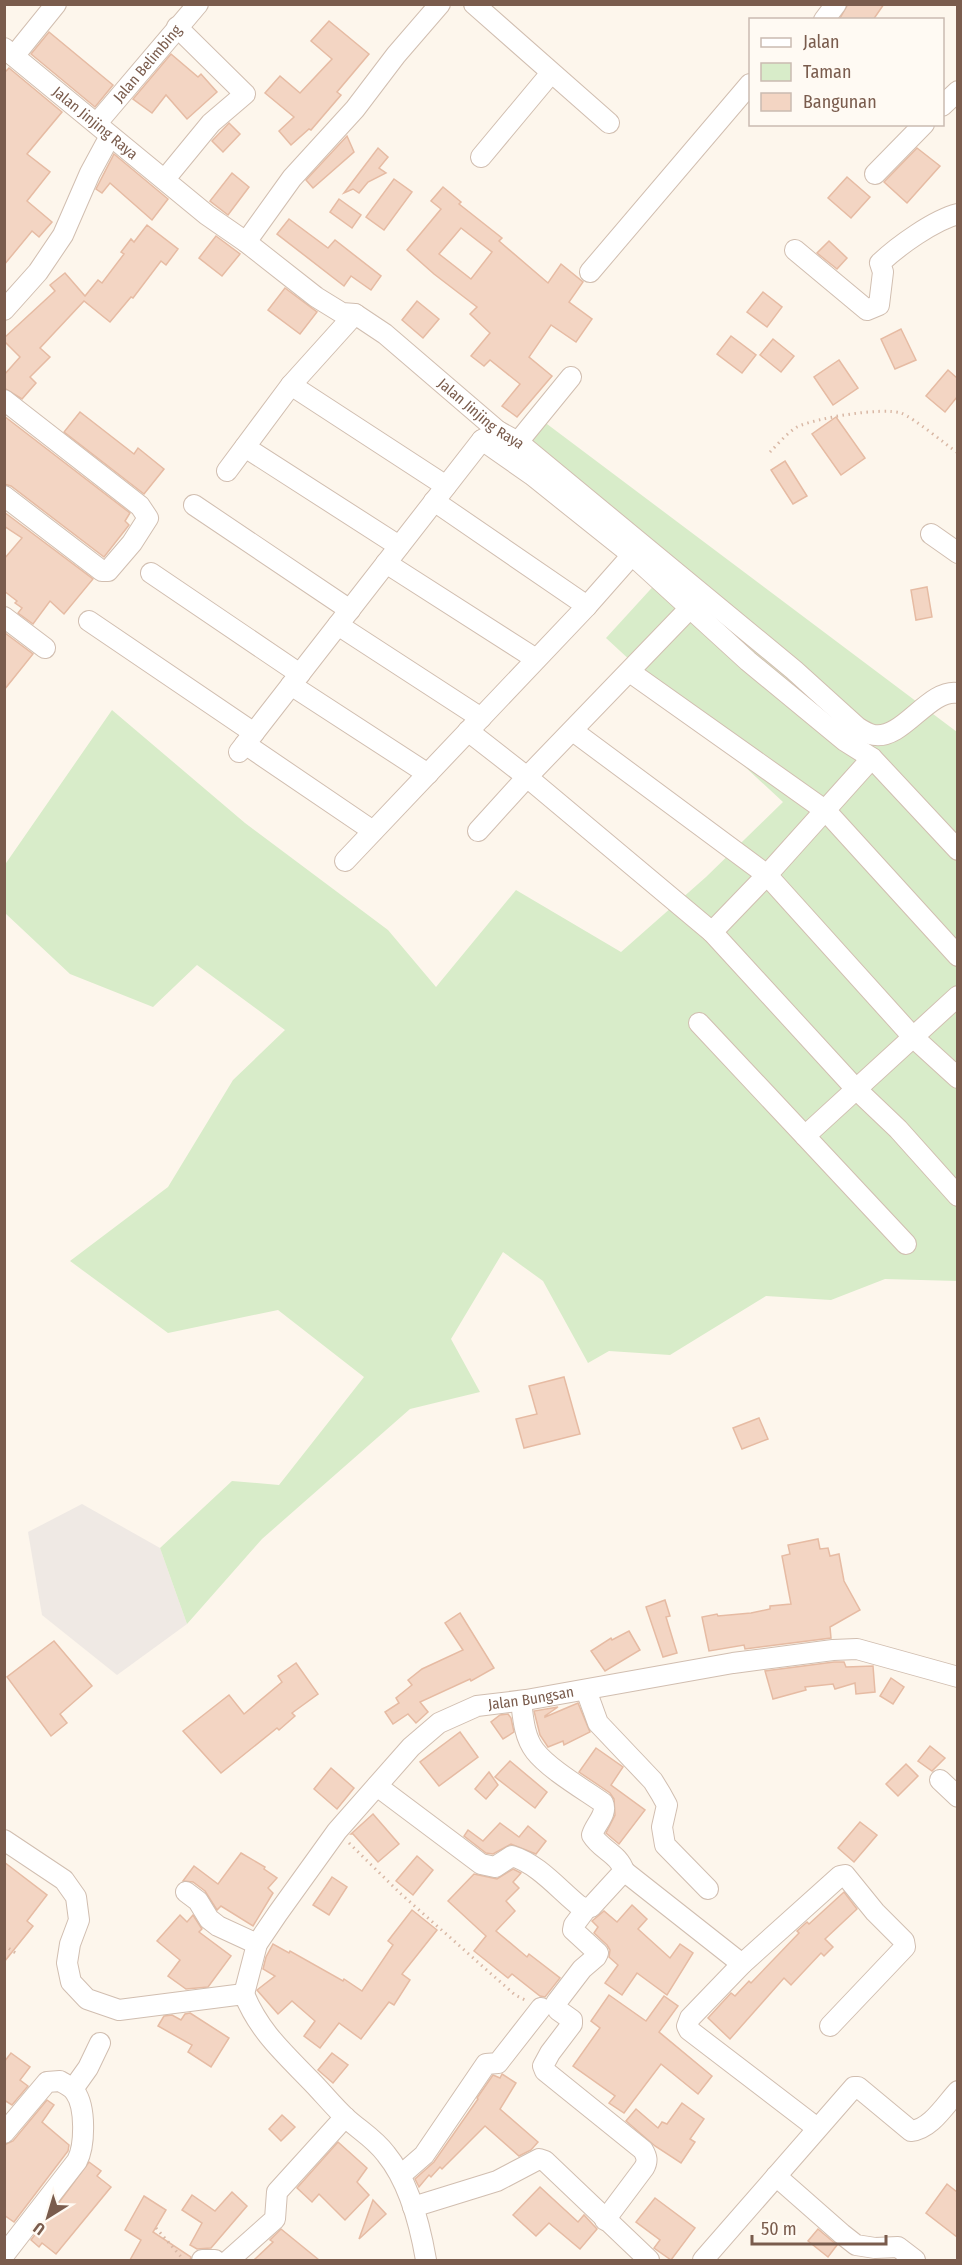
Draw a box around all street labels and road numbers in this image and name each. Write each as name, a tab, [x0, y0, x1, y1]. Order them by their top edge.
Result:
street label: Jalan Belimbing	[110, 21, 185, 106]
street label: Jalan Jinjing Raya	[49, 83, 141, 163]
street label: Jalan Jinjing Raya	[434, 374, 528, 453]
street label: Jalan Bungsan	[487, 1683, 575, 1714]

